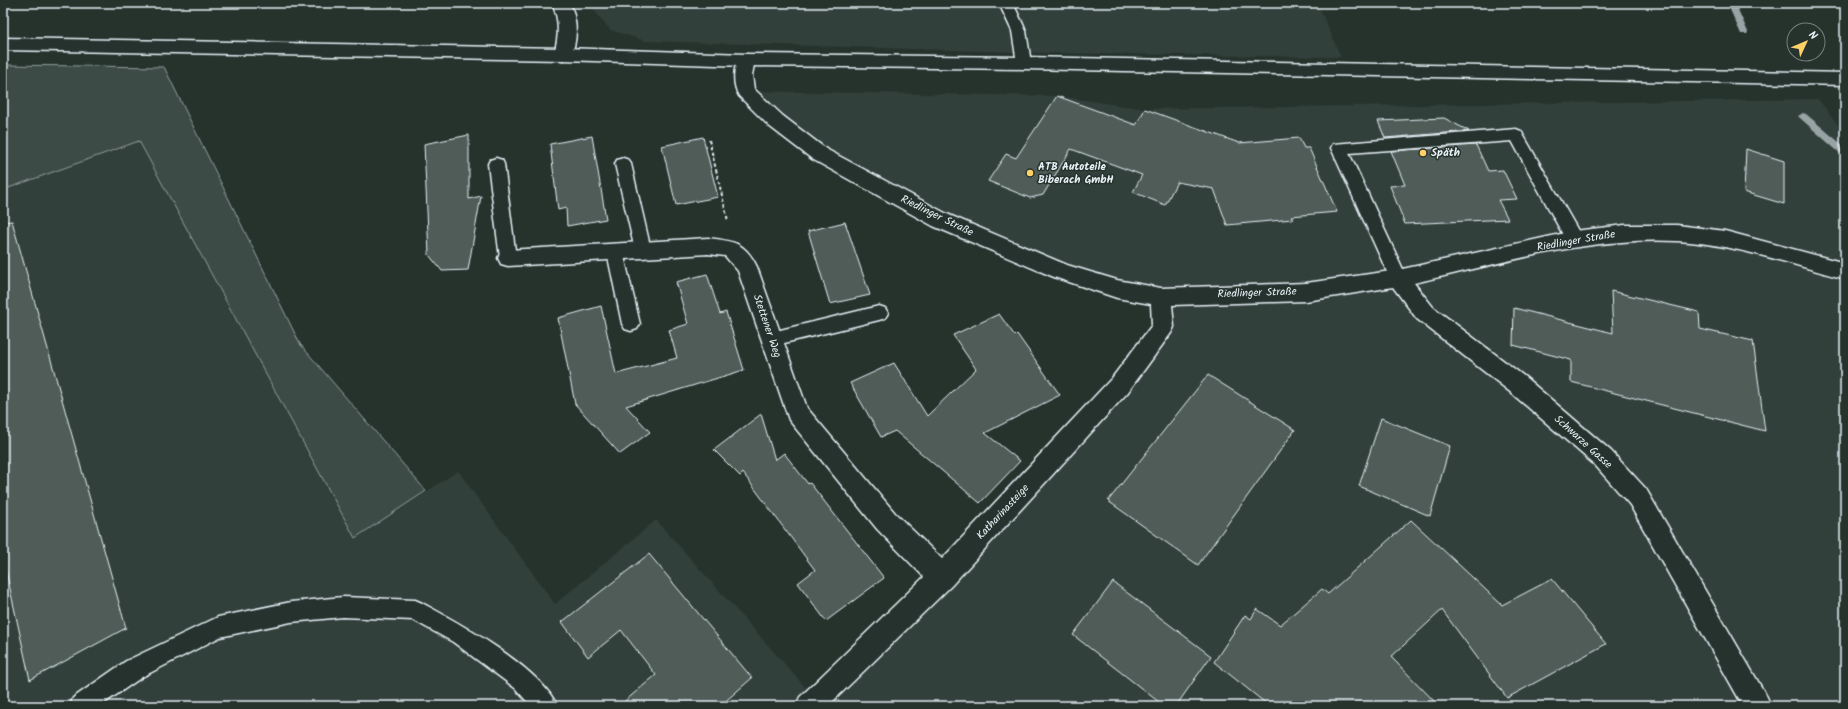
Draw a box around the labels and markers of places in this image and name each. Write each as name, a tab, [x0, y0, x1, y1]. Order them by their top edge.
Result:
place label: Späth	[1431, 144, 1460, 162]
marker: Späth	[1418, 148, 1428, 158]
place label: ATB Autoteile Biberach GmbH	[1038, 158, 1114, 189]
marker: ATB Autoteile Biberach GmbH	[1025, 168, 1035, 178]

